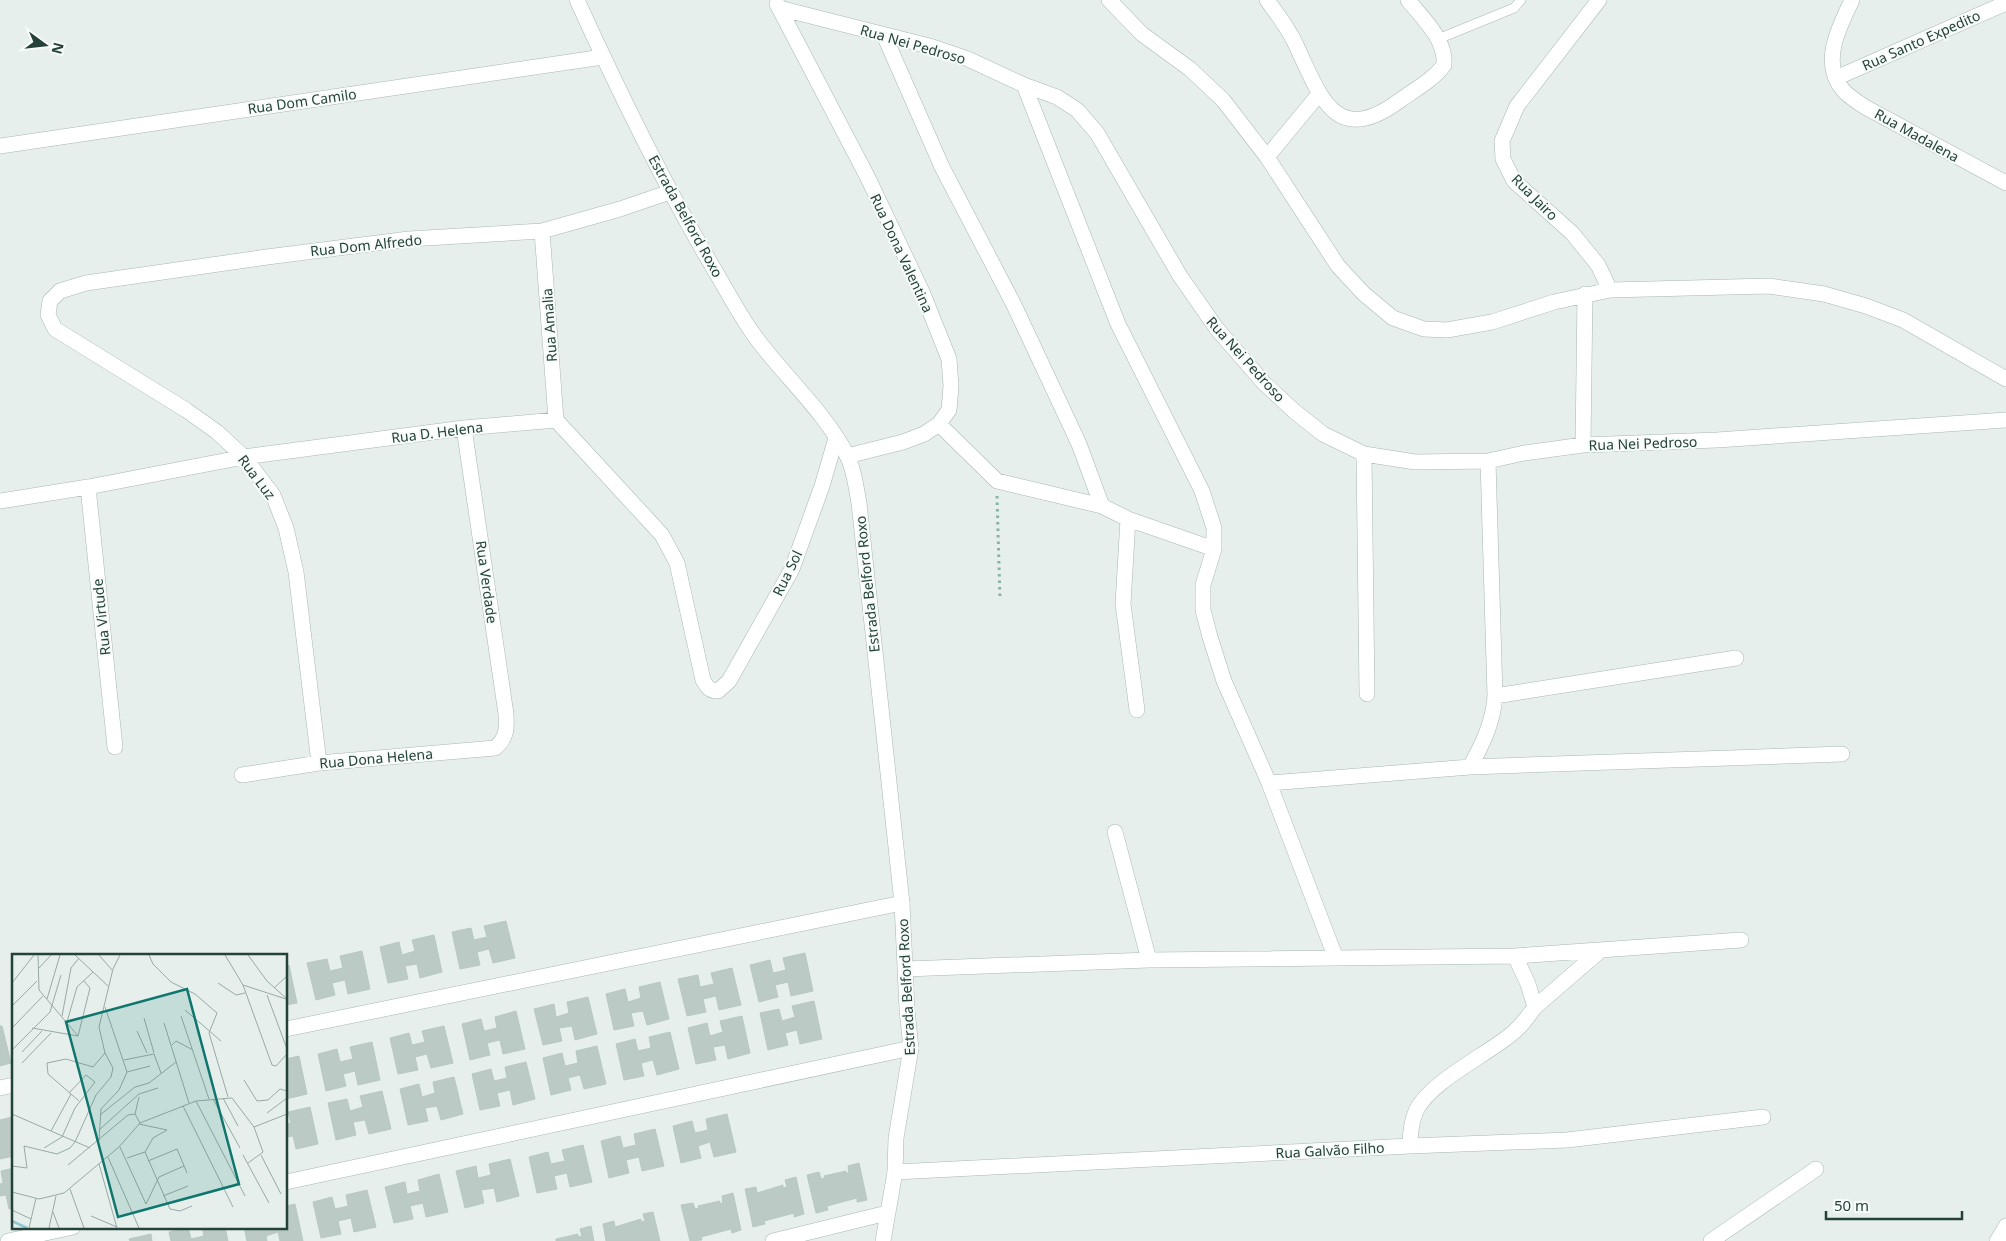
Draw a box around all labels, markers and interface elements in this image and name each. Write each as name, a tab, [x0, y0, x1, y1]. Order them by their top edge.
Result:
street label: Rua Santo Expedito	[1859, 5, 1983, 75]
north arrow	[20, 20, 70, 70]
street label: Rua Nei Pedroso	[858, 20, 968, 68]
text: N	[47, 41, 69, 56]
street label: Rua Dom Camilo	[246, 84, 358, 118]
street label: Rua Madalena	[1871, 104, 1963, 166]
street label: Estrada Belford Roxo	[644, 151, 728, 281]
street label: Rua Jairo	[1508, 170, 1562, 224]
street label: Rua Dona Valentina	[866, 191, 938, 315]
street label: Rua Dom Alfredo	[309, 230, 423, 260]
street label: Rua Amalia	[537, 288, 561, 362]
street label: Rua Nei Pedroso	[1203, 312, 1289, 406]
street label: Rua D. Helena	[390, 417, 484, 447]
street label: Rua Nei Pedroso	[1588, 432, 1698, 454]
street label: Rua Luz	[234, 451, 280, 504]
street label: Estrada Belford Roxo	[850, 515, 884, 653]
street label: Rua Verdade	[472, 539, 502, 625]
street label: Rua Sol	[768, 547, 806, 599]
street label: Rua Virtude	[88, 578, 114, 656]
street label: Rua Dona Helena	[318, 744, 434, 772]
street label: Estrada Belford Roxo	[893, 918, 919, 1056]
inset map	[12, 954, 288, 1228]
street label: Rua Galvão Filho	[1275, 1138, 1385, 1162]
scale bar	[1826, 1188, 1962, 1220]
text: 50 m	[1834, 1195, 1869, 1215]

